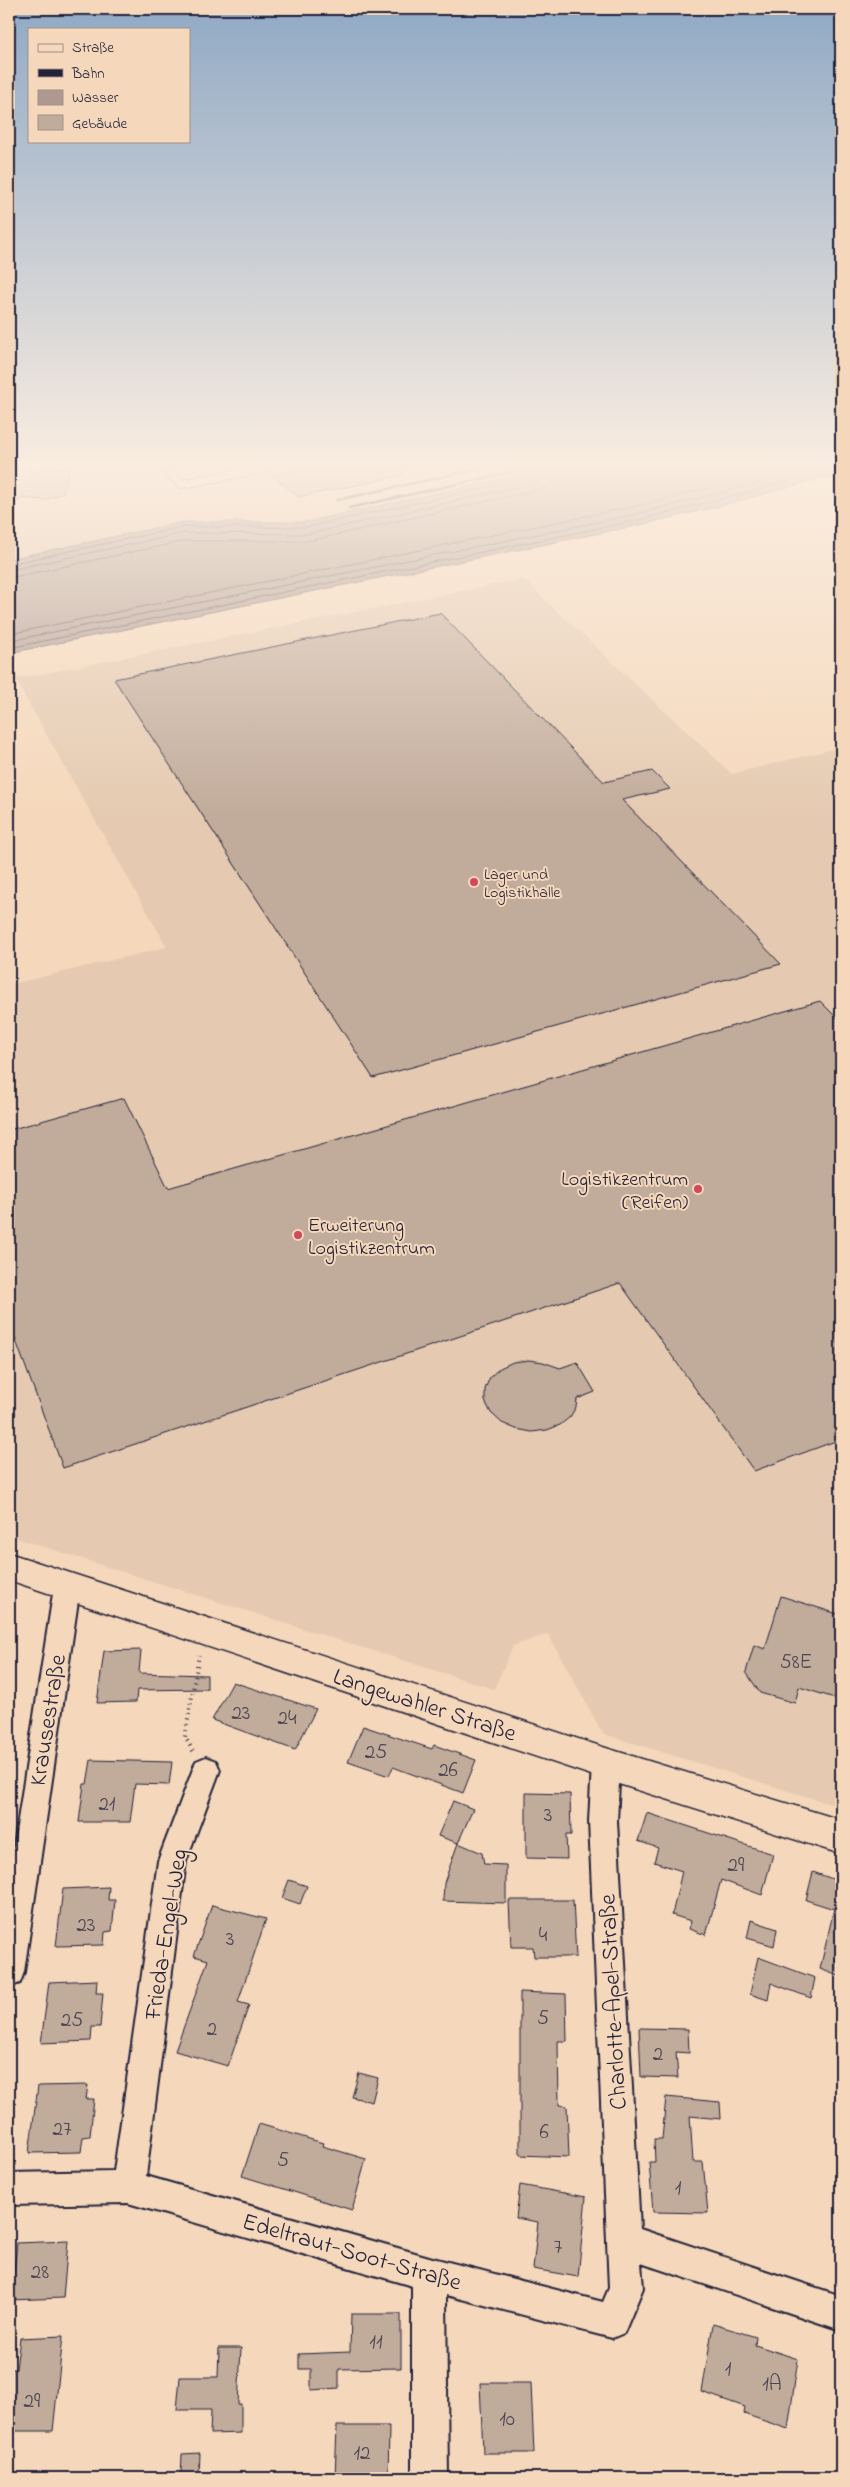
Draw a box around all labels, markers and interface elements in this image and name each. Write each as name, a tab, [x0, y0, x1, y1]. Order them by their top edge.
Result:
legend	[28, 28, 190, 142]
text: Straße	[72, 37, 114, 59]
text: Bahn	[71, 63, 105, 85]
text: Wasser	[72, 87, 119, 109]
text: Gebäude	[72, 113, 128, 135]
place label: Lager und Logistikhalle	[484, 863, 561, 905]
marker: Lager und Logistikhalle	[468, 876, 480, 888]
place label: Logistikzentrum (Reifen)	[561, 1166, 688, 1218]
marker: Logistikzentrum (Reifen)	[692, 1183, 704, 1195]
place label: Erweiterung Logistikzentrum	[308, 1212, 435, 1265]
marker: Erweiterung Logistikzentrum	[292, 1229, 304, 1241]
house number: 58E	[780, 1648, 812, 1678]
street label: Krausestraße	[22, 1652, 77, 1789]
street label: Langewahler Straße	[328, 1660, 521, 1753]
house number: 23	[231, 1699, 251, 1729]
house number: 24	[277, 1704, 297, 1734]
house number: 25	[365, 1738, 387, 1768]
house number: 26	[438, 1756, 458, 1786]
house number: 21	[98, 1790, 116, 1820]
house number: 3	[544, 1801, 552, 1831]
street label: Frieda-Engel-Weg	[137, 1846, 198, 2023]
house number: 29	[728, 1851, 745, 1881]
street label: Charlotte-Apel-Straße	[591, 1893, 638, 2111]
house number: 23	[76, 1911, 96, 1941]
house number: 4	[539, 1921, 548, 1951]
house number: 3	[226, 1925, 234, 1955]
house number: 5	[537, 2004, 549, 2034]
house number: 25	[61, 2006, 83, 2036]
house number: 2	[207, 2015, 217, 2045]
house number: 2	[653, 2040, 663, 2070]
house number: 27	[52, 2115, 72, 2145]
house number: 6	[539, 2118, 549, 2148]
house number: 5	[277, 2146, 289, 2176]
house number: 1	[675, 2174, 682, 2204]
street label: Edeltraut-Soot-Straße	[238, 2205, 465, 2302]
house number: 7	[554, 2233, 563, 2263]
house number: 28	[31, 2258, 49, 2288]
house number: 11	[369, 2328, 383, 2358]
house number: 1	[725, 2355, 732, 2385]
house number: 1A	[762, 2370, 782, 2400]
house number: 29	[24, 2387, 41, 2417]
house number: 10	[499, 2405, 515, 2435]
house number: 12	[353, 2439, 371, 2469]

